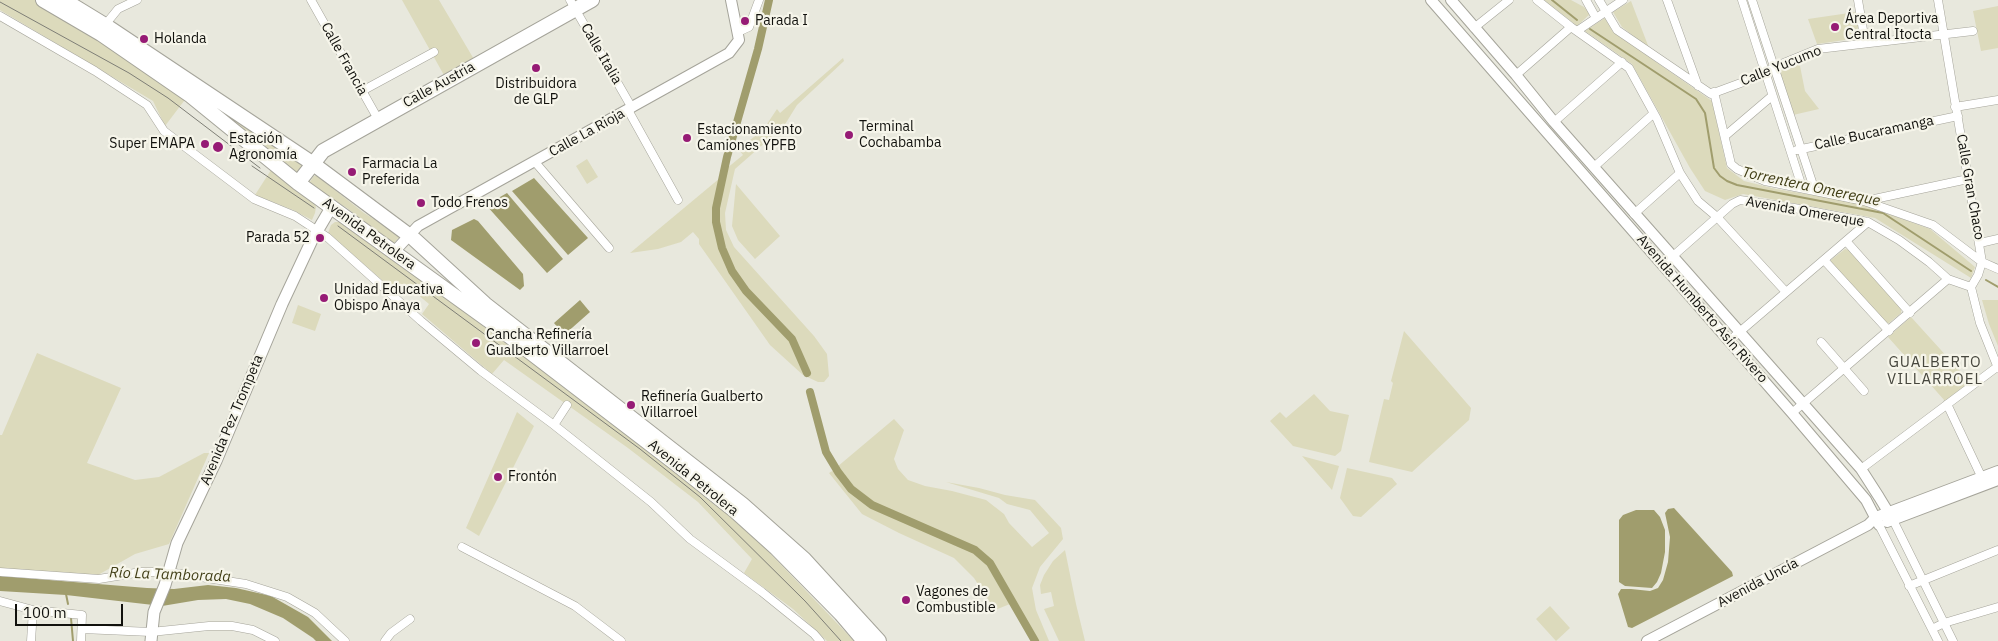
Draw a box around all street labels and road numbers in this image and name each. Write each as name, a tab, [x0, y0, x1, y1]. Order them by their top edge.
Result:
street label: Calle Francia	[317, 20, 371, 98]
street label: Calle Italia	[577, 21, 625, 87]
street label: Calle Yucumo	[1738, 42, 1824, 90]
street label: Calle Austria	[400, 58, 478, 112]
street label: Calle La Rioja	[546, 105, 628, 161]
street label: Calle Bucaramanga	[1813, 112, 1935, 154]
street label: Calle Gran Chaco	[1952, 133, 1988, 241]
street label: Avenida Omereque	[1745, 193, 1865, 231]
street label: Avenida Petrolera	[319, 195, 419, 273]
street label: Avenida Humberto Asín Rivero	[1633, 231, 1771, 387]
street label: Avenida Pez Trompeta	[197, 352, 267, 488]
street label: Avenida Petrolera	[644, 436, 742, 520]
street label: Avenida Uncía	[1715, 555, 1801, 611]

